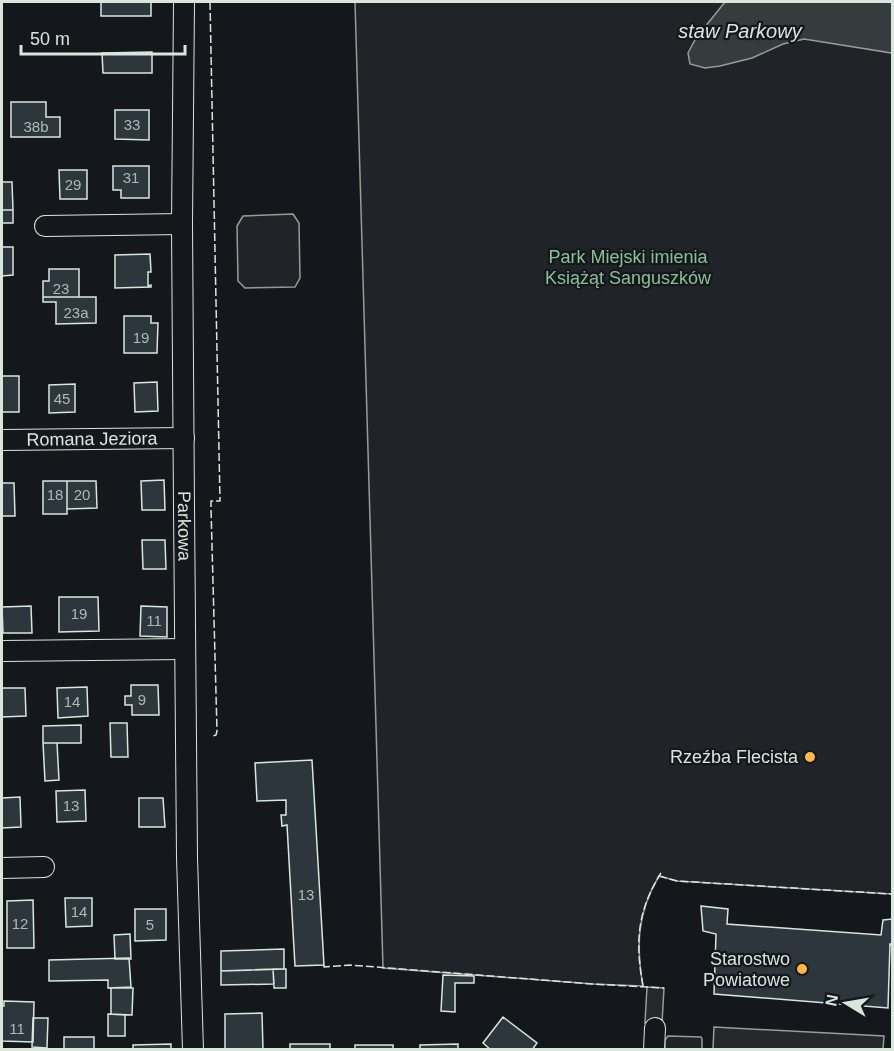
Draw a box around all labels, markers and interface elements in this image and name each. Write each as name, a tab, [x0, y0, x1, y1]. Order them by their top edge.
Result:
scale bar	[21, 18, 184, 56]
water label: staw Parkowy	[678, 20, 803, 42]
text: 50 m	[30, 29, 70, 49]
house number: 33	[124, 116, 140, 133]
house number: 38b	[23, 118, 49, 135]
house number: 31	[123, 169, 139, 186]
house number: 29	[65, 176, 81, 193]
park label: Park Miejski imienia Książąt Sanguszków	[545, 247, 712, 288]
house number: 23	[53, 280, 69, 297]
house number: 23a	[63, 304, 89, 321]
house number: 19	[133, 329, 149, 346]
house number: 45	[54, 390, 70, 407]
street label: Romana Jeziora	[26, 428, 159, 450]
house number: 18	[47, 486, 63, 503]
house number: 20	[74, 486, 90, 503]
street label: Parkowa	[174, 491, 194, 562]
house number: 19	[71, 605, 87, 622]
house number: 11	[146, 612, 162, 629]
house number: 9	[138, 691, 146, 708]
house number: 14	[64, 693, 80, 710]
place label: Rzeźba Flecista	[670, 747, 799, 767]
marker: Rzeźba Flecista	[803, 750, 817, 764]
house number: 13	[63, 797, 79, 814]
house number: 13	[298, 886, 314, 903]
house number: 14	[71, 903, 87, 920]
house number: 12	[12, 915, 28, 932]
house number: 5	[146, 916, 154, 933]
place label: Starostwo Powiatowe	[703, 949, 790, 990]
marker: Starostwo Powiatowe	[795, 962, 809, 976]
north arrow	[816, 973, 876, 1033]
text: N	[822, 993, 841, 1008]
house number: 11	[9, 1020, 25, 1037]

